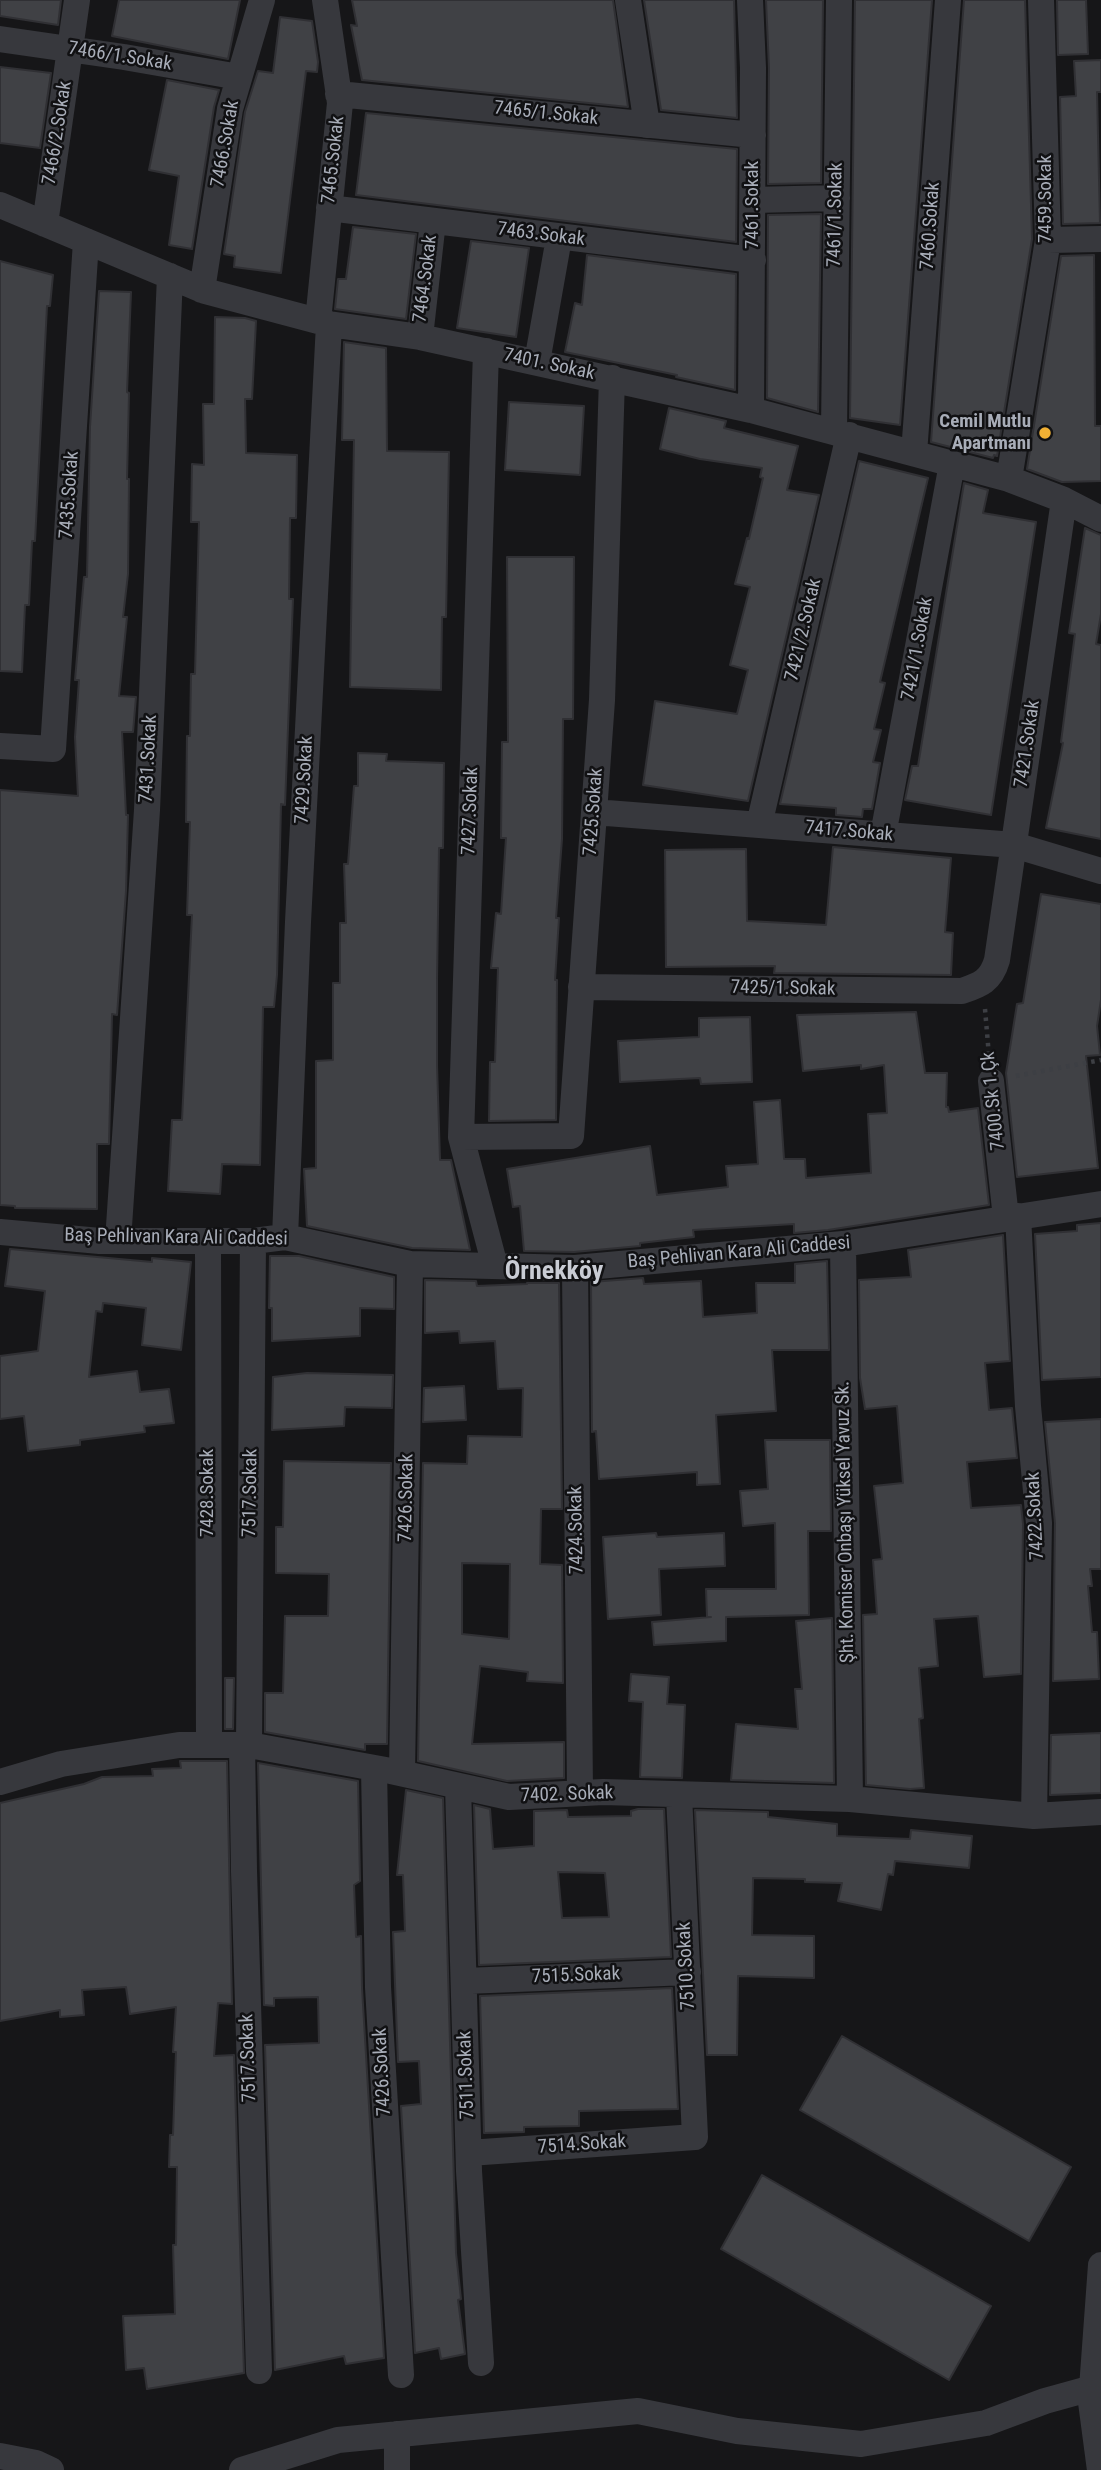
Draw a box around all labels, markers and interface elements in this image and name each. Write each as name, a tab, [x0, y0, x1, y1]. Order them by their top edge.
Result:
street label: 7466/1.Sokak	[67, 38, 173, 76]
street label: 7466/2.Sokak	[39, 80, 77, 186]
street label: 7465/1.Sokak	[493, 97, 599, 131]
street label: 7466.Sokak	[207, 99, 245, 189]
street label: 7465.Sokak	[318, 115, 350, 205]
street label: 7459.Sokak	[1035, 155, 1057, 243]
street label: 7461.Sokak	[742, 161, 764, 249]
street label: 7461/1.Sokak	[824, 163, 848, 267]
street label: 7460.Sokak	[917, 181, 945, 271]
street label: 7463.Sokak	[496, 218, 586, 252]
street label: 7464.Sokak	[409, 234, 443, 324]
street label: 7401. Sokak	[501, 344, 597, 386]
place label: Cemil Mutlu Apartmanı	[939, 411, 1031, 455]
marker: Cemil Mutlu Apartmanı	[1037, 425, 1053, 441]
street label: 7435.Sokak	[56, 450, 84, 540]
street label: 7421/2.Sokak	[781, 576, 827, 684]
street label: 7421/1.Sokak	[898, 596, 938, 702]
street label: 7421.Sokak	[1011, 699, 1045, 789]
street label: 7431.Sokak	[135, 714, 163, 804]
street label: 7429.Sokak	[291, 735, 319, 825]
street label: 7427.Sokak	[458, 767, 484, 855]
street label: 7425.Sokak	[580, 767, 608, 857]
street label: 7417.Sokak	[804, 817, 894, 847]
street label: 7425/1.Sokak	[731, 977, 835, 1001]
street label: 7400.Sk 1.Çk	[977, 1051, 1011, 1151]
street label: Baş Pehlivan Kara Ali Caddesi	[64, 1225, 288, 1251]
street label: Baş Pehlivan Kara Ali Caddesi	[627, 1232, 851, 1274]
district label: Örnekköy	[505, 1256, 603, 1288]
street label: Şht. Komiser Onbaşı Yüksel Yavuz Sk.	[832, 1381, 860, 1663]
street label: 7428.Sokak	[197, 1449, 219, 1537]
street label: 7517.Sokak	[239, 1449, 263, 1537]
street label: 7426.Sokak	[395, 1454, 419, 1542]
street label: 7422.Sokak	[1022, 1471, 1050, 1561]
street label: 7424.Sokak	[565, 1486, 589, 1574]
street label: 7402. Sokak	[520, 1782, 614, 1808]
street label: 7510.Sokak	[673, 1921, 701, 2011]
street label: 7515.Sokak	[532, 1963, 620, 1989]
street label: 7517.Sokak	[236, 2014, 262, 2102]
street label: 7426.Sokak	[369, 2027, 397, 2117]
street label: 7511.Sokak	[454, 2031, 480, 2119]
street label: 7514.Sokak	[537, 2131, 627, 2159]

